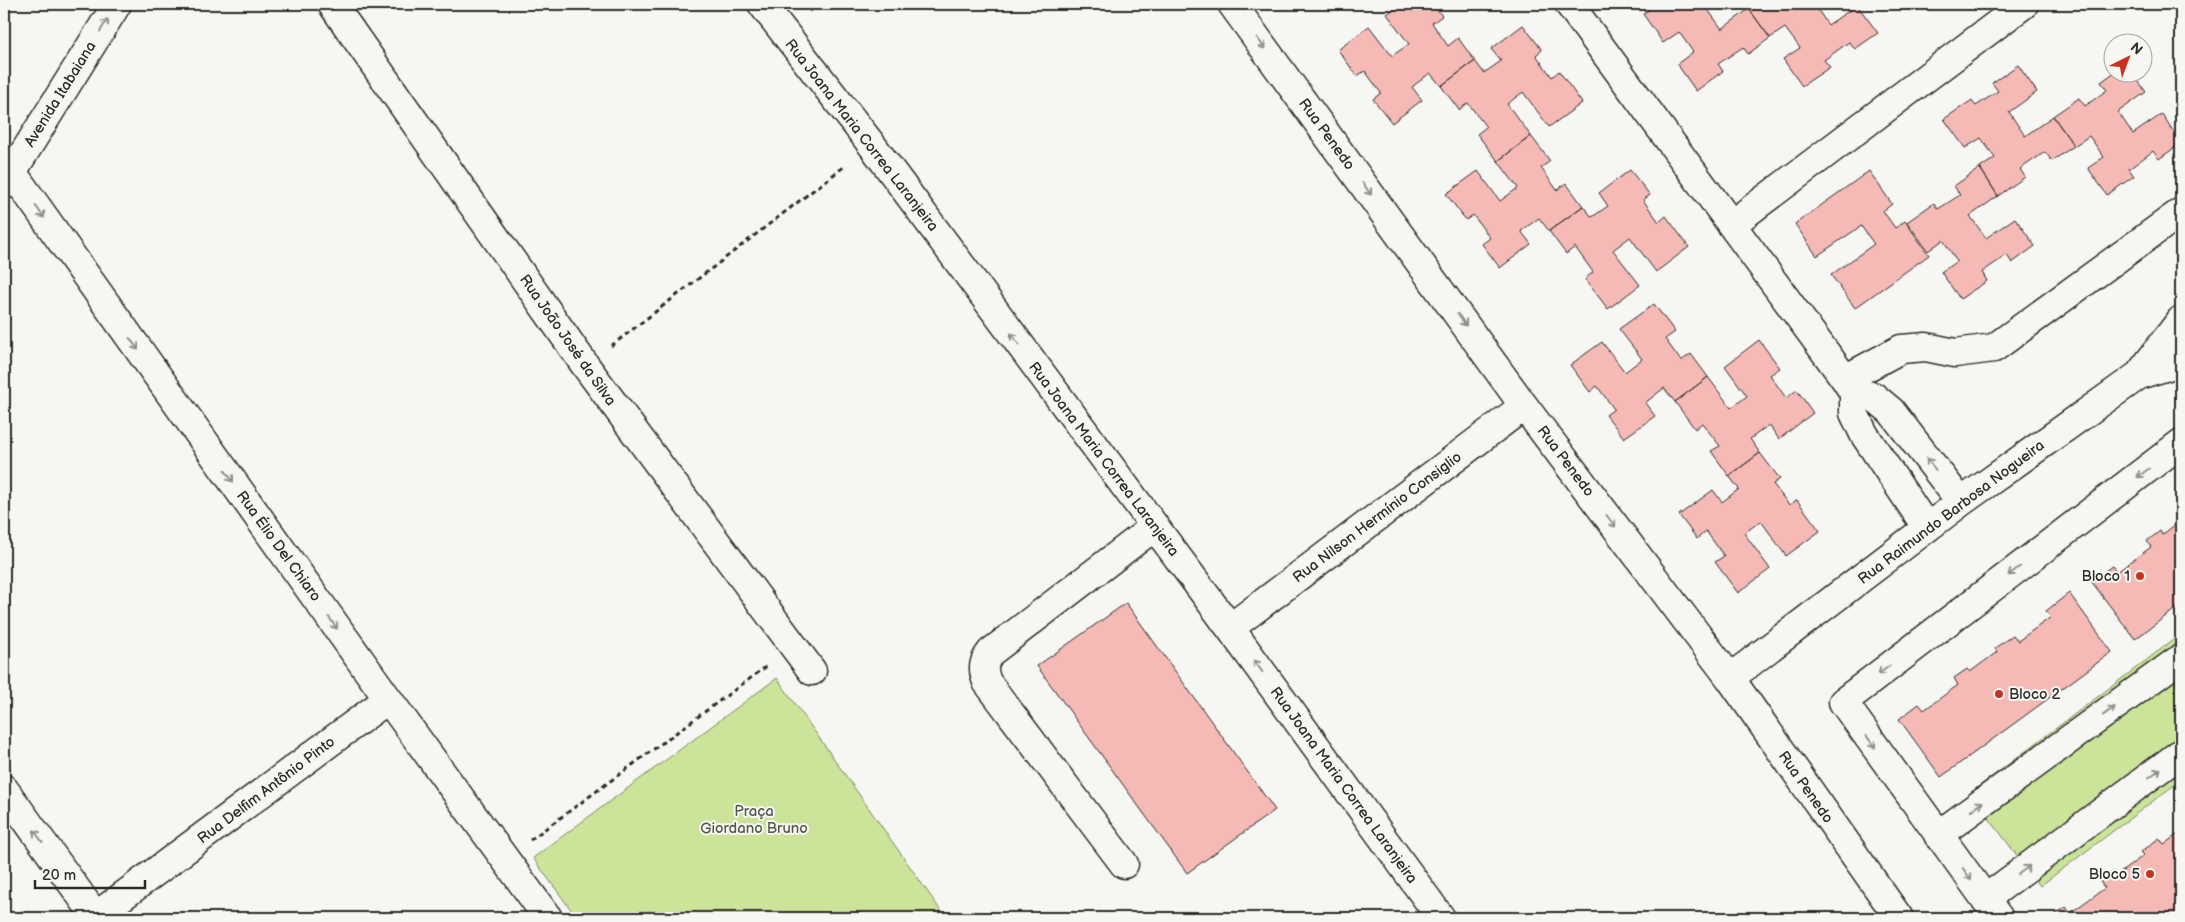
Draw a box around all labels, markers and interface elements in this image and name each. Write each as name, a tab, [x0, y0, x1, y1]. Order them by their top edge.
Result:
one-way arrow	[99, 19, 109, 33]
north arrow	[2102, 32, 2152, 82]
street label: Rua Joana Maria Correa Laranjeira	[781, 35, 943, 235]
one-way arrow	[1256, 36, 1266, 50]
street label: Avenida Itabaiana	[20, 38, 101, 151]
text: N	[2127, 39, 2146, 59]
street label: Rua Penedo	[1294, 95, 1359, 174]
one-way arrow	[1361, 182, 1372, 195]
one-way arrow	[35, 205, 45, 219]
street label: Rua João José da Silva	[515, 271, 620, 410]
one-way arrow	[1457, 313, 1467, 327]
one-way arrow	[1010, 333, 1021, 346]
one-way arrow	[129, 337, 140, 350]
street label: Rua Joana Maria Correa Laranjeira	[1024, 358, 1183, 560]
street label: Rua Penedo	[1533, 422, 1598, 500]
street label: Rua Raimundo Barbosa Nogueira	[1854, 436, 2048, 589]
street label: Rua Nilson Hermínio Consiglio	[1289, 448, 1465, 587]
one-way arrow	[1926, 457, 1936, 471]
one-way arrow	[2136, 467, 2149, 478]
one-way arrow	[224, 469, 234, 483]
street label: Rua Élio Del Chiaro	[232, 487, 325, 605]
one-way arrow	[1606, 514, 1616, 528]
one-way arrow	[2007, 566, 2020, 577]
place label: Bloco 1	[2082, 567, 2130, 586]
marker: Bloco 1	[2134, 570, 2146, 582]
one-way arrow	[328, 616, 339, 629]
one-way arrow	[1253, 660, 1263, 674]
one-way arrow	[1878, 664, 1891, 675]
street label: Rua Joana Maria Correa Laranjeira	[1266, 683, 1421, 887]
place label: Bloco 2	[2009, 685, 2061, 704]
marker: Bloco 2	[1993, 688, 2005, 700]
one-way arrow	[2102, 706, 2116, 716]
street label: Rua Delfim Antônio Pinto	[194, 733, 339, 848]
one-way arrow	[1866, 734, 1876, 748]
street label: Rua Penedo	[1774, 748, 1837, 827]
one-way arrow	[2148, 768, 2162, 778]
one-way arrow	[1970, 801, 1984, 811]
park label: Praça Giordano Bruno	[700, 802, 808, 838]
one-way arrow	[33, 829, 43, 843]
scale bar	[35, 857, 145, 889]
one-way arrow	[2017, 865, 2031, 875]
place label: Bloco 5	[2089, 865, 2140, 884]
text: 20 m	[42, 866, 76, 885]
one-way arrow	[1962, 867, 1972, 881]
marker: Bloco 5	[2144, 868, 2156, 880]

